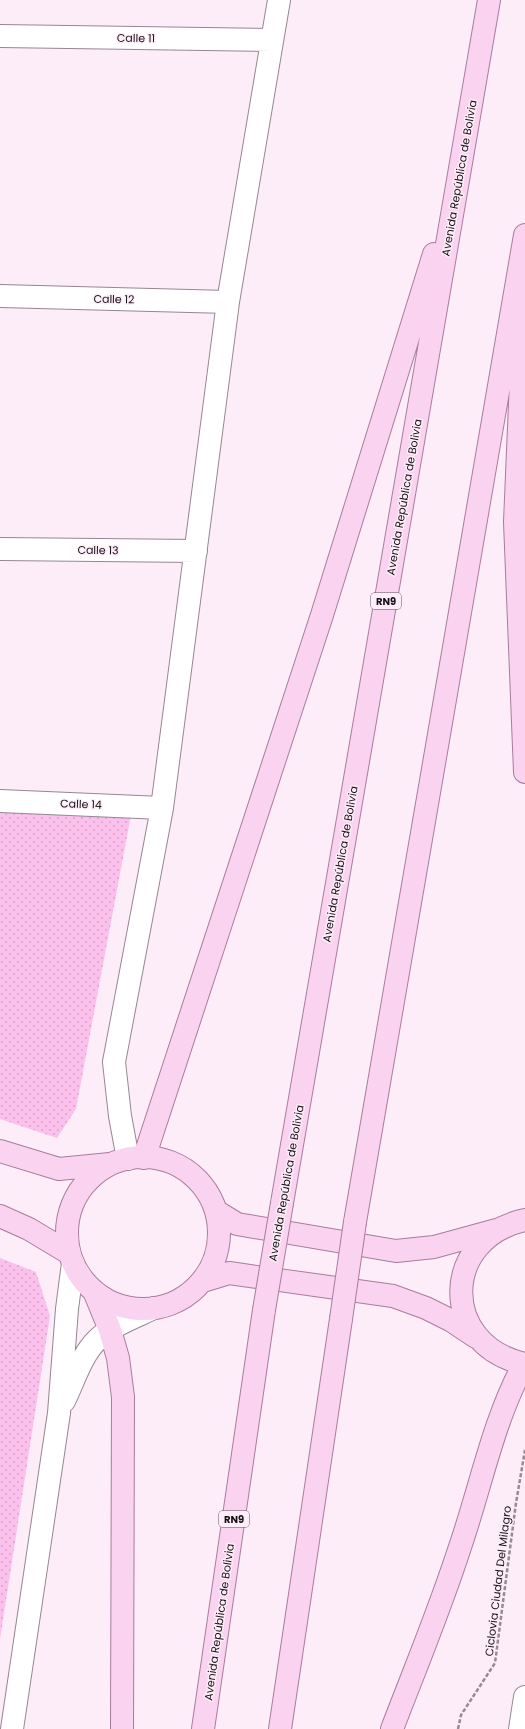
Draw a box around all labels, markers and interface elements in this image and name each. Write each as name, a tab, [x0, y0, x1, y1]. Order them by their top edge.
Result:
street label: Calle 11	[117, 30, 155, 46]
street label: Avenida República de Bolivia	[437, 99, 481, 257]
street label: Calle 12	[93, 291, 135, 307]
street label: Avenida República de Bolivia	[382, 418, 426, 576]
street label: Calle 13	[77, 542, 119, 558]
road number: RN9	[371, 593, 401, 609]
street label: Avenida República de Bolivia	[318, 785, 362, 943]
street label: Calle 14	[60, 795, 102, 813]
street label: Avenida República de Bolivia	[264, 1104, 308, 1262]
street label: Ciclovia Ciudad Del Milagro	[481, 1505, 515, 1657]
road number: RN9	[219, 1511, 249, 1527]
street label: Avenida República de Bolivia	[200, 1542, 238, 1702]

